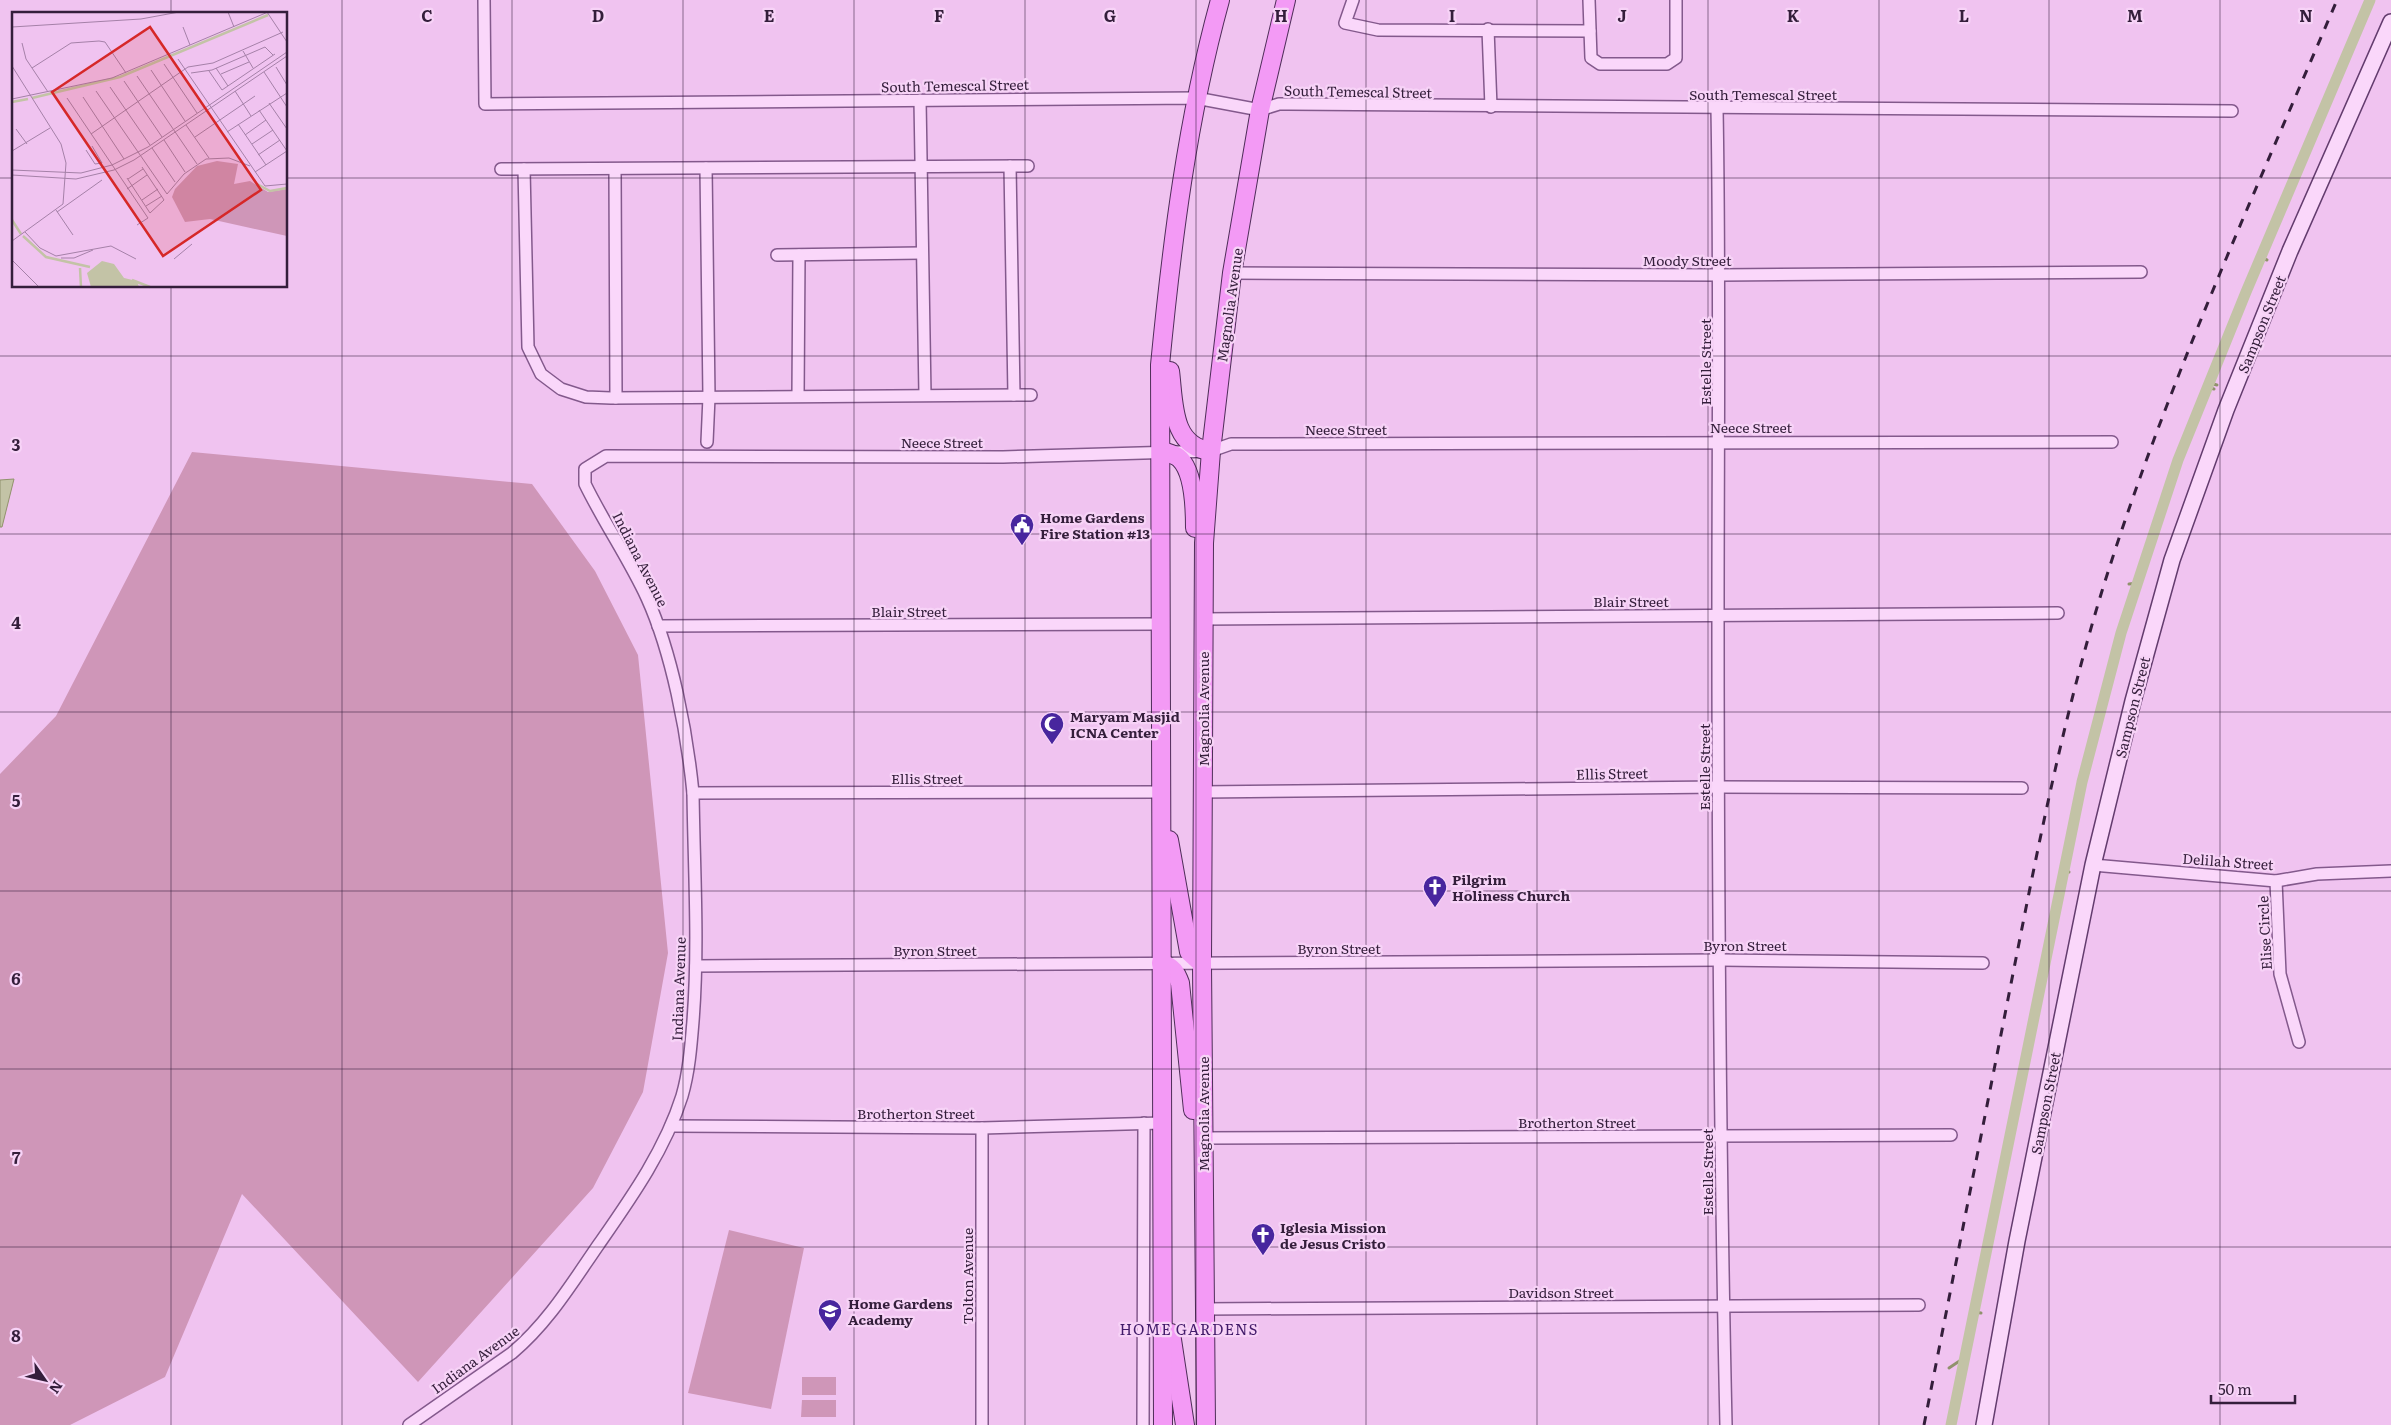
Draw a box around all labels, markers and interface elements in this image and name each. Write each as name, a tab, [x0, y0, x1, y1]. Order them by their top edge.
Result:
text: C	[421, 3, 433, 27]
text: D	[592, 3, 604, 27]
text: E	[764, 3, 775, 27]
text: F	[934, 3, 944, 27]
text: G	[1104, 3, 1116, 27]
text: H	[1274, 3, 1288, 27]
text: I	[1449, 3, 1455, 27]
text: J	[1617, 3, 1627, 27]
text: K	[1787, 3, 1800, 27]
text: L	[1959, 3, 1969, 27]
text: M	[2127, 3, 2143, 27]
text: N	[2299, 3, 2313, 27]
inset map	[12, 12, 288, 288]
street label: South Temescal Street	[881, 74, 1030, 96]
street label: South Temescal Street	[1284, 80, 1433, 102]
street label: South Temescal Street	[1689, 84, 1837, 104]
street label: Magnolia Avenue	[1211, 247, 1247, 363]
street label: Moody Street	[1642, 250, 1732, 270]
street label: Sampson Street	[2232, 272, 2290, 376]
street label: Estelle Street	[1695, 318, 1715, 406]
street label: Neece Street	[1710, 417, 1793, 437]
street label: Neece Street	[1305, 419, 1388, 439]
text: 3	[12, 432, 21, 456]
street label: Neece Street	[901, 432, 984, 452]
place label: Home Gardens Fire Station #13	[1040, 507, 1150, 543]
street label: Indiana Avenue	[608, 508, 674, 610]
public building icon: Home Gardens Fire Station #13	[1009, 512, 1035, 546]
street label: Blair Street	[1593, 591, 1669, 611]
street label: Blair Street	[871, 601, 947, 621]
text: 4	[11, 610, 21, 634]
street label: Magnolia Avenue	[1193, 651, 1213, 767]
street label: Sampson Street	[2110, 654, 2154, 760]
place label: Maryam Masjid ICNA Center	[1070, 706, 1180, 742]
mosque icon: Maryam Masjid ICNA Center	[1039, 711, 1065, 745]
street label: Estelle Street	[1694, 723, 1714, 811]
street label: Ellis Street	[1576, 762, 1649, 784]
street label: Ellis Street	[891, 768, 963, 788]
text: 5	[12, 788, 21, 812]
street label: Delilah Street	[2182, 848, 2275, 874]
place label: Pilgrim Holiness Church	[1452, 869, 1570, 905]
church icon: Pilgrim Holiness Church	[1422, 874, 1448, 908]
street label: Elise Circle	[2252, 895, 2276, 971]
street label: Byron Street	[1703, 935, 1787, 955]
street label: Indiana Avenue	[666, 937, 690, 1041]
street label: Byron Street	[1297, 938, 1381, 958]
street label: Byron Street	[893, 940, 977, 960]
text: 6	[11, 966, 21, 990]
street label: Sampson Street	[2025, 1050, 2065, 1156]
street label: Magnolia Avenue	[1193, 1056, 1213, 1172]
street label: Brotherton Street	[857, 1103, 975, 1123]
street label: Brotherton Street	[1518, 1112, 1636, 1132]
street label: Estelle Street	[1697, 1128, 1717, 1216]
text: 7	[12, 1145, 21, 1169]
place label: Iglesia Mission de Jesus Cristo	[1280, 1217, 1387, 1253]
church icon: Iglesia Mission de Jesus Cristo	[1250, 1222, 1276, 1256]
street label: Tolton Avenue	[957, 1228, 977, 1324]
street label: Davidson Street	[1508, 1282, 1614, 1302]
place label: Home Gardens Academy	[848, 1293, 953, 1329]
school or university icon: Home Gardens Academy	[817, 1298, 843, 1332]
district label: HOME GARDENS	[1120, 1317, 1258, 1340]
street label: Indiana Avenue	[427, 1320, 523, 1398]
text: 8	[11, 1323, 21, 1347]
north arrow	[20, 1355, 70, 1405]
scale bar	[2211, 1372, 2295, 1404]
text: N	[45, 1377, 68, 1398]
text: 50 m	[2218, 1377, 2252, 1400]

